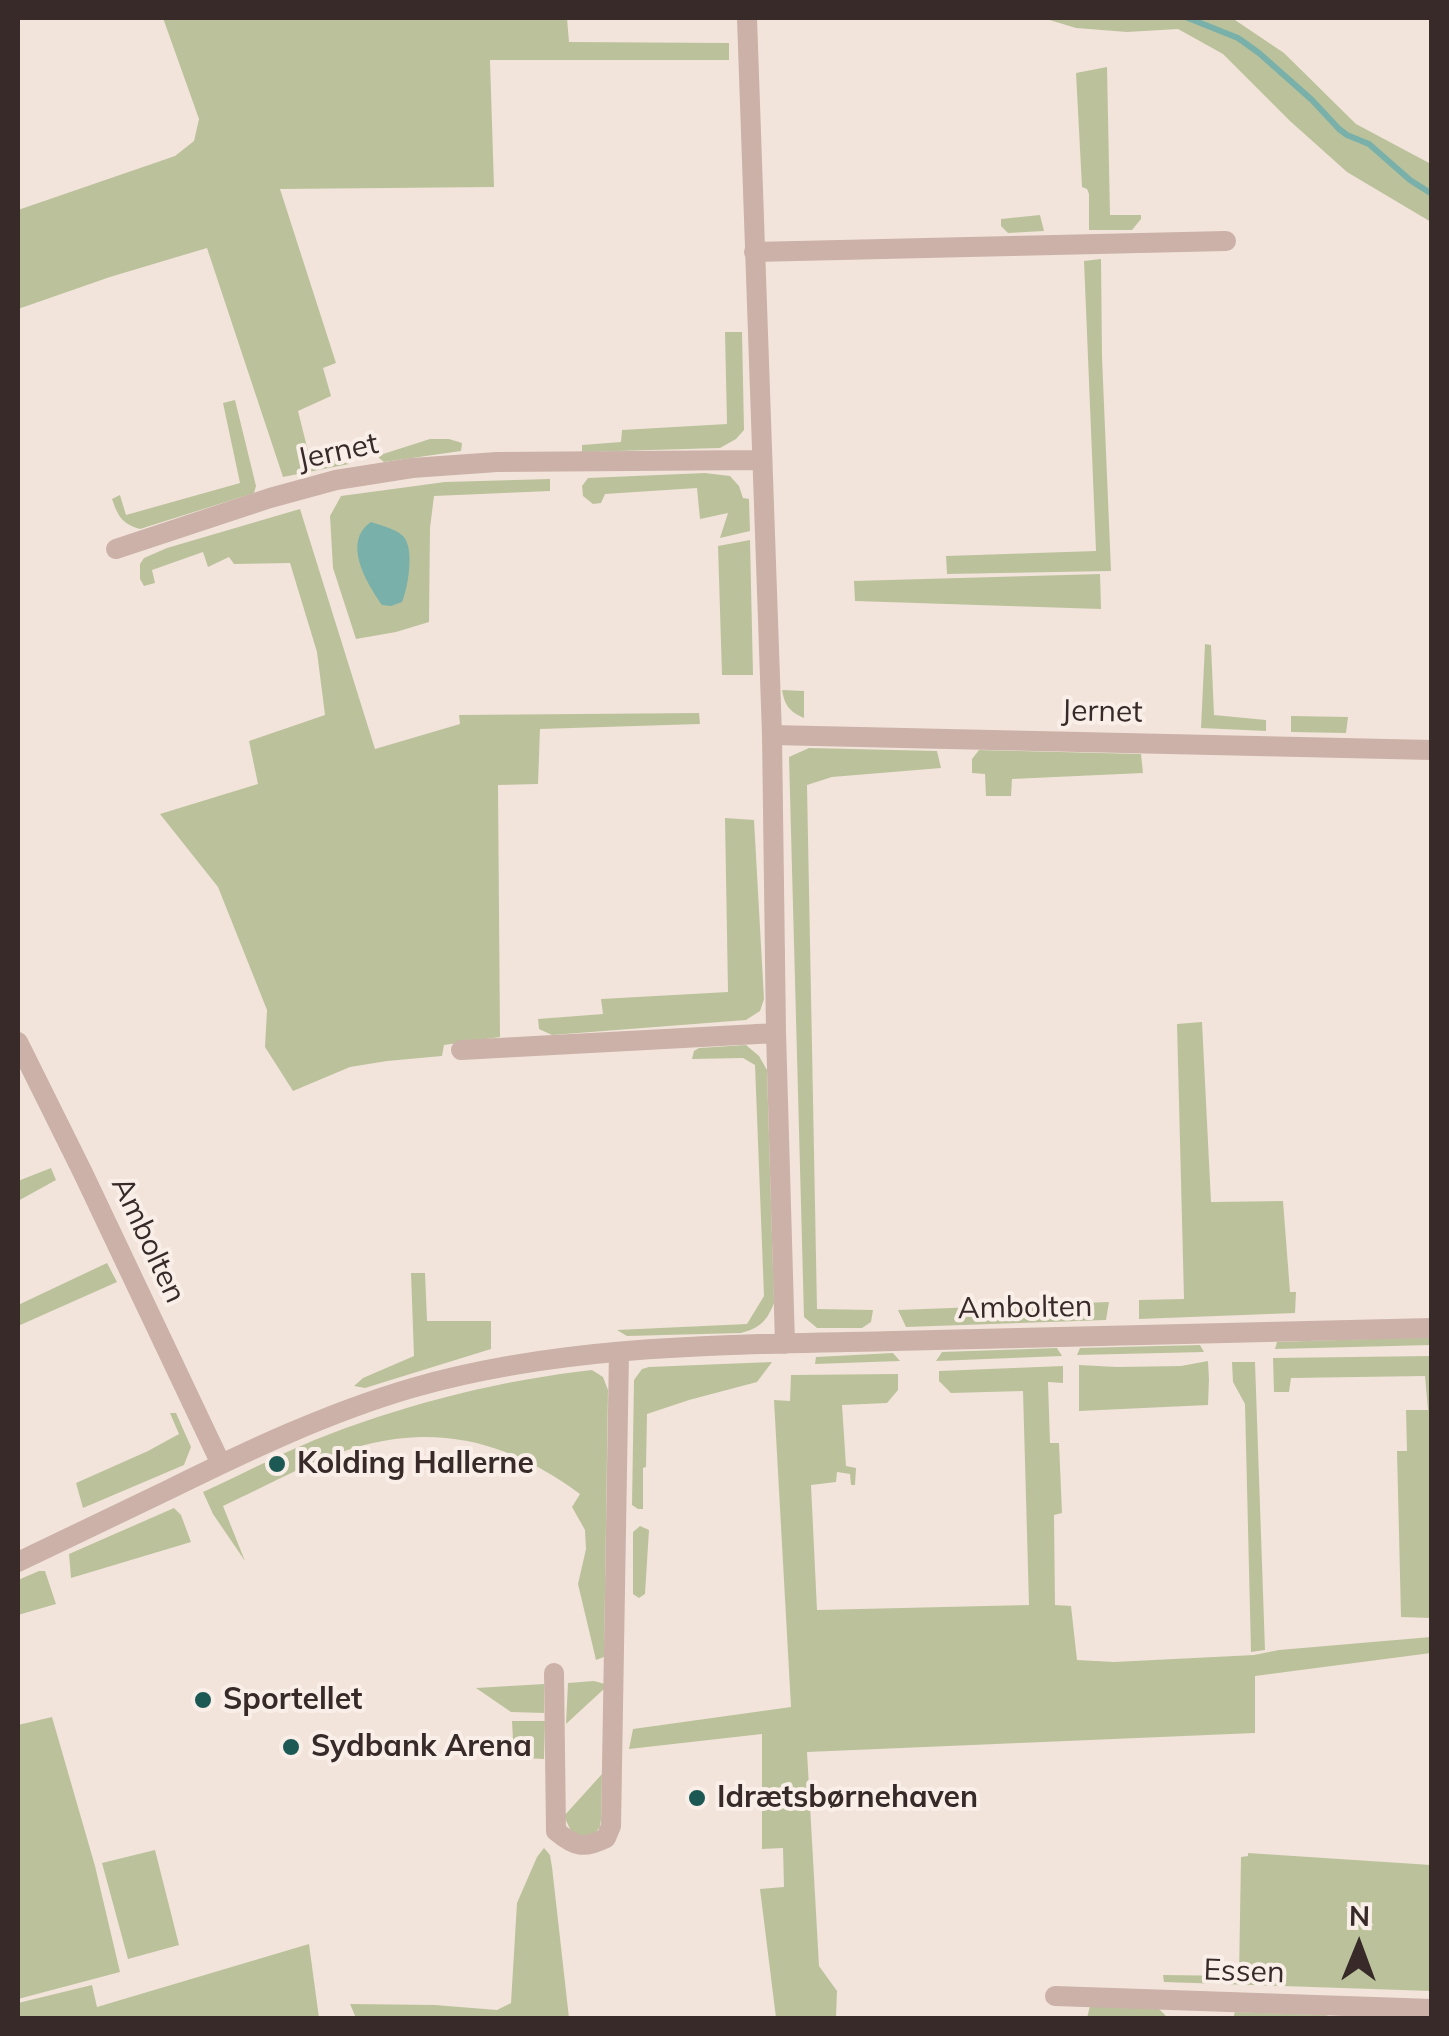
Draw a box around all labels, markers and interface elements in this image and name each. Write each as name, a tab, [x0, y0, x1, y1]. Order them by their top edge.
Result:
street label: Jernet	[294, 426, 382, 478]
street label: Jernet	[1061, 693, 1143, 731]
street label: Ambolten	[103, 1171, 193, 1309]
street label: Ambolten	[957, 1289, 1093, 1327]
place label: Kolding Hallerne	[297, 1446, 534, 1482]
marker: Kolding Hallerne	[266, 1453, 288, 1475]
place label: Sportellet	[223, 1682, 362, 1718]
marker: Sportellet	[192, 1689, 214, 1711]
place label: Sydbank Arena	[311, 1729, 532, 1765]
marker: Sydbank Arena	[280, 1736, 302, 1758]
place label: Idrætsbørnehaven	[717, 1780, 978, 1816]
marker: Idrætsbørnehaven	[686, 1787, 708, 1809]
north arrow	[1309, 1896, 1409, 1996]
text: N	[1349, 1898, 1370, 1933]
street label: Essen	[1203, 1953, 1285, 1991]

